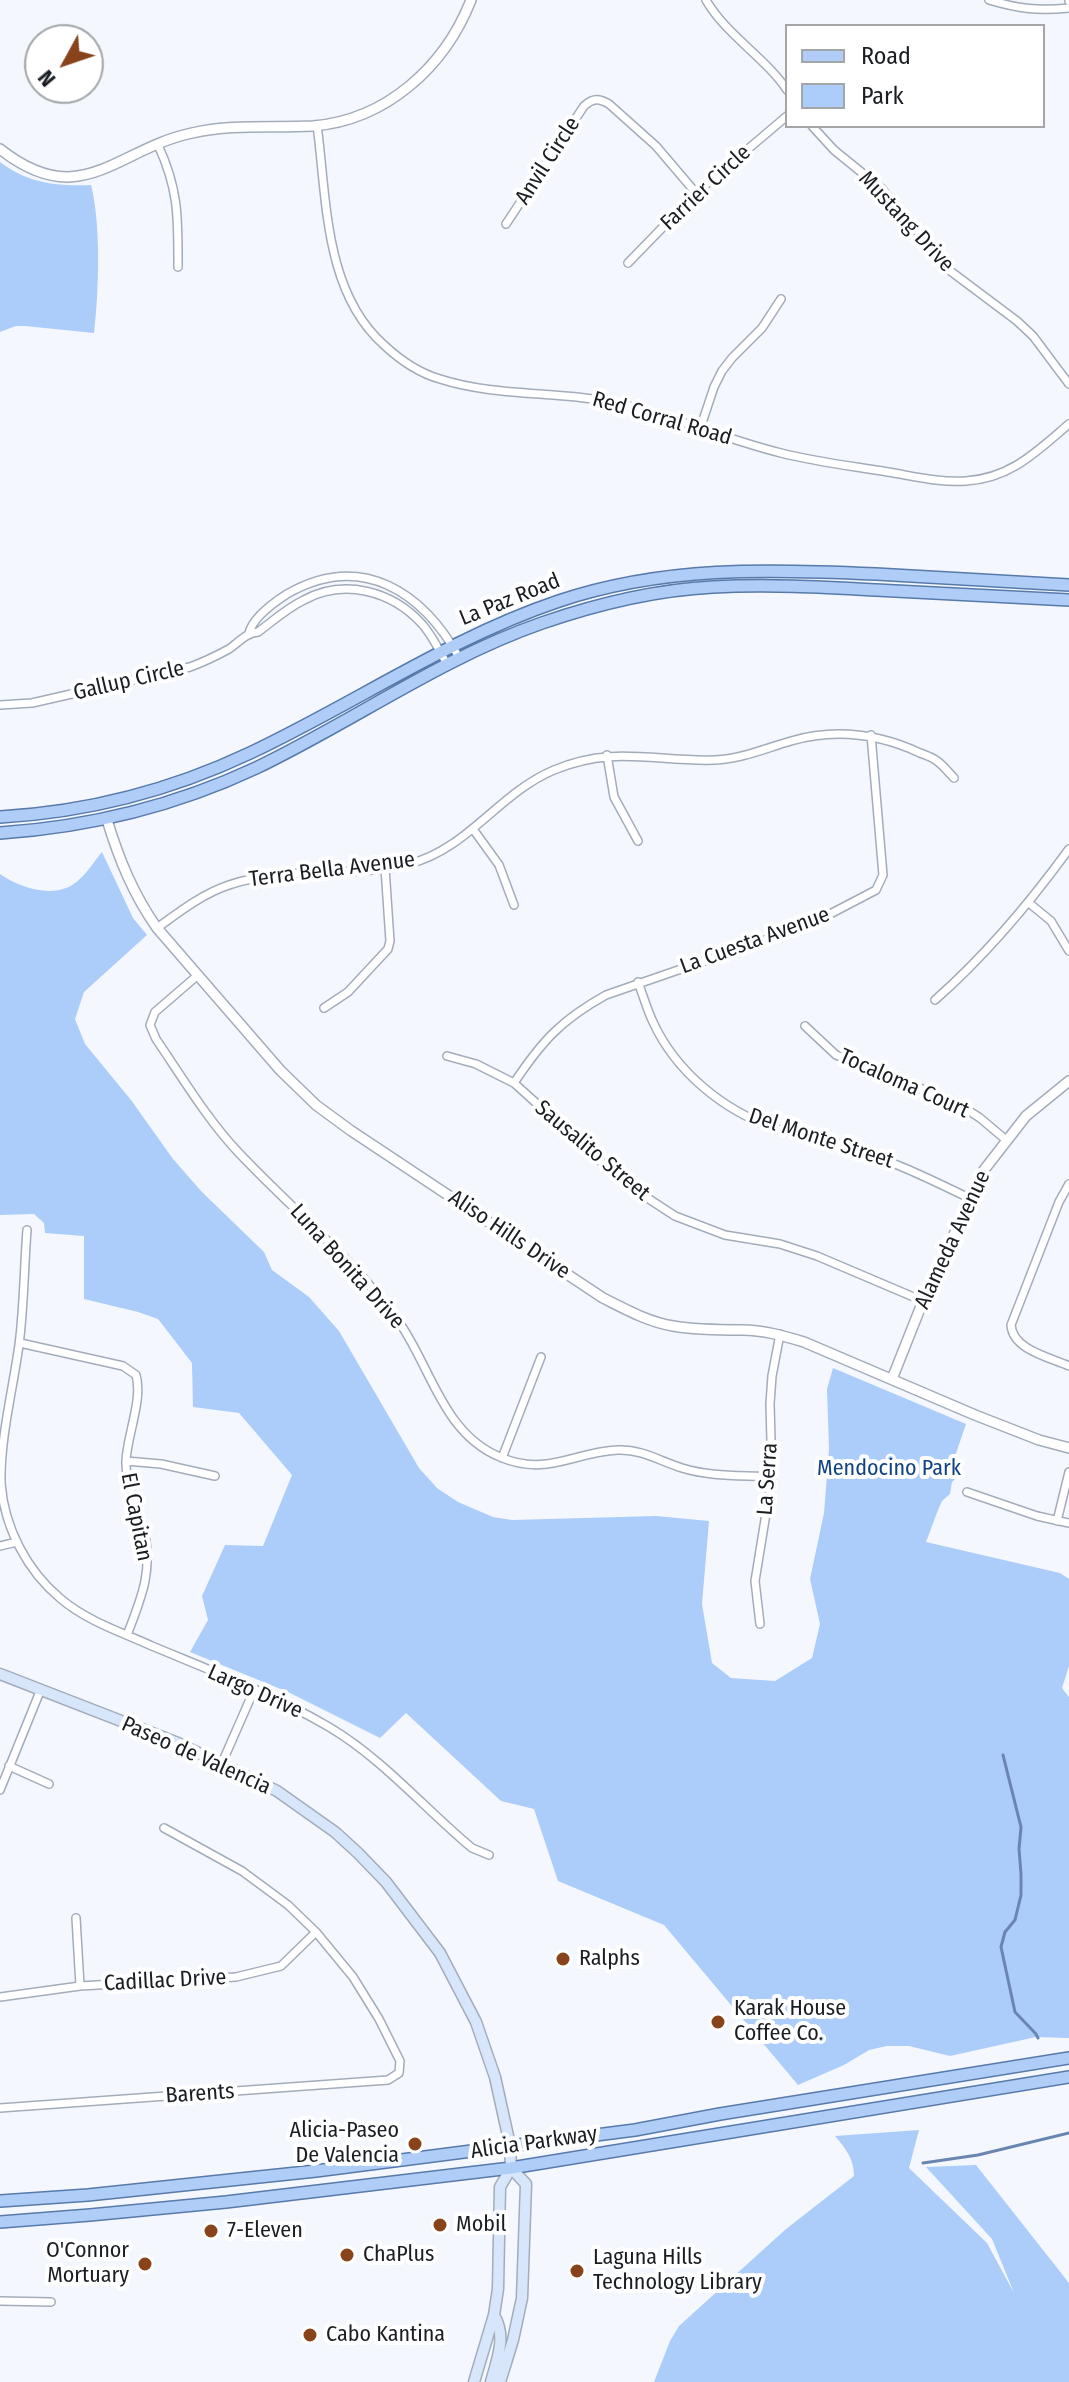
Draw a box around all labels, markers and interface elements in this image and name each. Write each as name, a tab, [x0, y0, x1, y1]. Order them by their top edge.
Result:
north arrow	[24, 24, 104, 104]
legend	[785, 24, 1045, 128]
text: Road	[861, 42, 911, 70]
text: N	[32, 65, 61, 92]
text: Park	[861, 82, 904, 110]
street label: Anvil Circle	[510, 112, 586, 210]
street label: Farrier Circle	[656, 140, 756, 236]
street label: Mustang Drive	[853, 166, 959, 278]
street label: Red Corral Road	[589, 387, 735, 451]
street label: La Paz Road	[456, 568, 564, 632]
street label: Gallup Circle	[71, 655, 187, 707]
street label: Terra Bella Avenue	[248, 847, 416, 893]
street label: La Cuesta Avenue	[677, 902, 833, 980]
street label: Tocaloma Court	[835, 1044, 973, 1124]
street label: Sausalito Street	[529, 1095, 655, 1207]
street label: Del Monte Street	[745, 1103, 897, 1175]
street label: Alameda Avenue	[909, 1167, 997, 1313]
street label: Aliso Hills Drive	[443, 1185, 575, 1285]
street label: Luna Bonita Drive	[284, 1199, 410, 1335]
street label: La Serra	[752, 1442, 784, 1516]
park label: Mendocino Park	[817, 1456, 961, 1482]
street label: El Capitan	[115, 1471, 157, 1563]
street label: Largo Drive	[203, 1659, 307, 1725]
street label: Paseo de Valencia	[117, 1711, 275, 1801]
place label: Ralphs	[579, 1946, 640, 1972]
marker: Ralphs	[554, 1950, 572, 1968]
street label: Cadillac Drive	[103, 1965, 227, 1997]
place label: Karak House Coffee Co.	[734, 1996, 846, 2048]
marker: Karak House Coffee Co.	[709, 2013, 727, 2031]
street label: Barents	[165, 2078, 235, 2110]
place label: Alicia-Paseo De Valencia	[290, 2118, 399, 2170]
street label: Alicia Parkway	[469, 2121, 599, 2165]
marker: Alicia-Paseo De Valencia	[406, 2135, 424, 2153]
place label: Mobil	[456, 2212, 506, 2238]
marker: Mobil	[431, 2216, 449, 2234]
place label: 7-Eleven	[227, 2218, 303, 2244]
marker: 7-Eleven	[202, 2222, 220, 2240]
place label: O'Connor Mortuary	[46, 2238, 129, 2290]
place label: ChaPlus	[363, 2242, 434, 2268]
place label: Laguna Hills Technology Library	[593, 2245, 762, 2296]
marker: ChaPlus	[338, 2246, 356, 2264]
marker: O'Connor Mortuary	[136, 2255, 154, 2273]
marker: Laguna Hills Technology Library	[568, 2262, 586, 2280]
place label: Cabo Kantina	[326, 2322, 445, 2348]
marker: Cabo Kantina	[301, 2326, 319, 2344]

